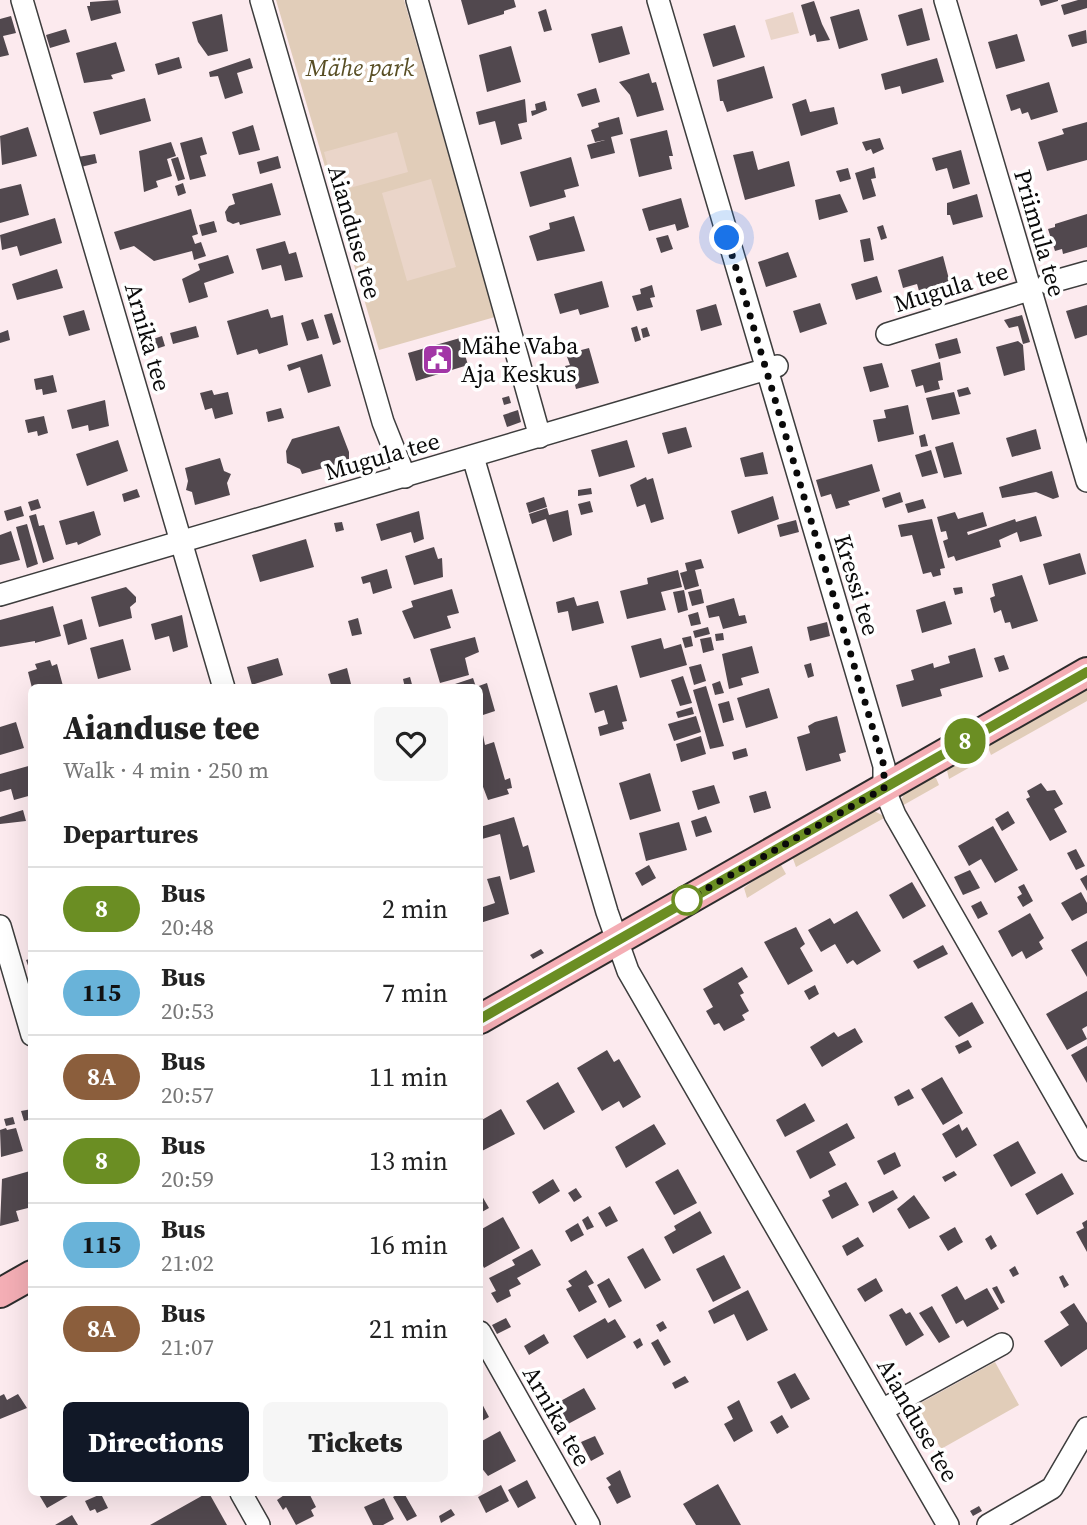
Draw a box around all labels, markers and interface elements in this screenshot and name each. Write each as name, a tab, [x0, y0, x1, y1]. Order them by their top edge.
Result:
park label: Mähe park	[305, 51, 415, 84]
street label: Aianduse tee	[320, 161, 390, 303]
street label: Priimula tee	[1006, 166, 1074, 300]
your location	[709, 220, 744, 255]
street label: Mugula tee	[890, 254, 1012, 320]
street label: Arnika tee	[117, 279, 179, 395]
place label: Mähe Vaba Aja Keskus	[461, 329, 579, 390]
public building icon: Mähe Vaba Aja Keskus	[421, 342, 455, 376]
street label: Mugula tee	[321, 424, 443, 488]
street label: Kressi tee	[826, 530, 888, 640]
text: Aianduse tee	[63, 705, 260, 750]
button: heart	[374, 707, 448, 781]
line badge: 8	[942, 718, 988, 764]
text: 8	[958, 724, 972, 757]
text: Walk · 4 min · 250 m	[63, 754, 269, 786]
text: Departures	[63, 816, 198, 852]
text: Bus	[161, 875, 205, 911]
unlabelled marker	[672, 885, 702, 915]
text: 2 min	[382, 891, 448, 927]
text: 8	[95, 892, 108, 925]
text: 20:48	[161, 911, 214, 943]
text: Bus	[161, 959, 205, 995]
text: 7 min	[382, 975, 448, 1011]
text: 115	[82, 976, 121, 1009]
text: 20:53	[161, 995, 214, 1027]
text: Bus	[161, 1043, 205, 1079]
text: 11 min	[369, 1059, 448, 1095]
text: 8A	[87, 1060, 116, 1093]
text: 20:57	[161, 1079, 214, 1111]
text: Bus	[161, 1127, 205, 1163]
text: 13 min	[369, 1143, 448, 1179]
text: 8	[95, 1144, 108, 1177]
text: 20:59	[161, 1163, 214, 1195]
text: Bus	[161, 1211, 205, 1247]
text: 16 min	[369, 1227, 448, 1263]
text: 115	[82, 1228, 121, 1261]
text: 21:02	[161, 1247, 214, 1279]
text: Bus	[161, 1295, 205, 1331]
text: 21 min	[369, 1311, 448, 1347]
text: 8A	[87, 1312, 116, 1345]
text: 21:07	[161, 1331, 214, 1363]
street label: Aianduse tee	[869, 1352, 967, 1488]
street label: Arnika tee	[515, 1360, 599, 1472]
button: Directions	[63, 1402, 249, 1482]
button: Tickets	[263, 1402, 448, 1482]

